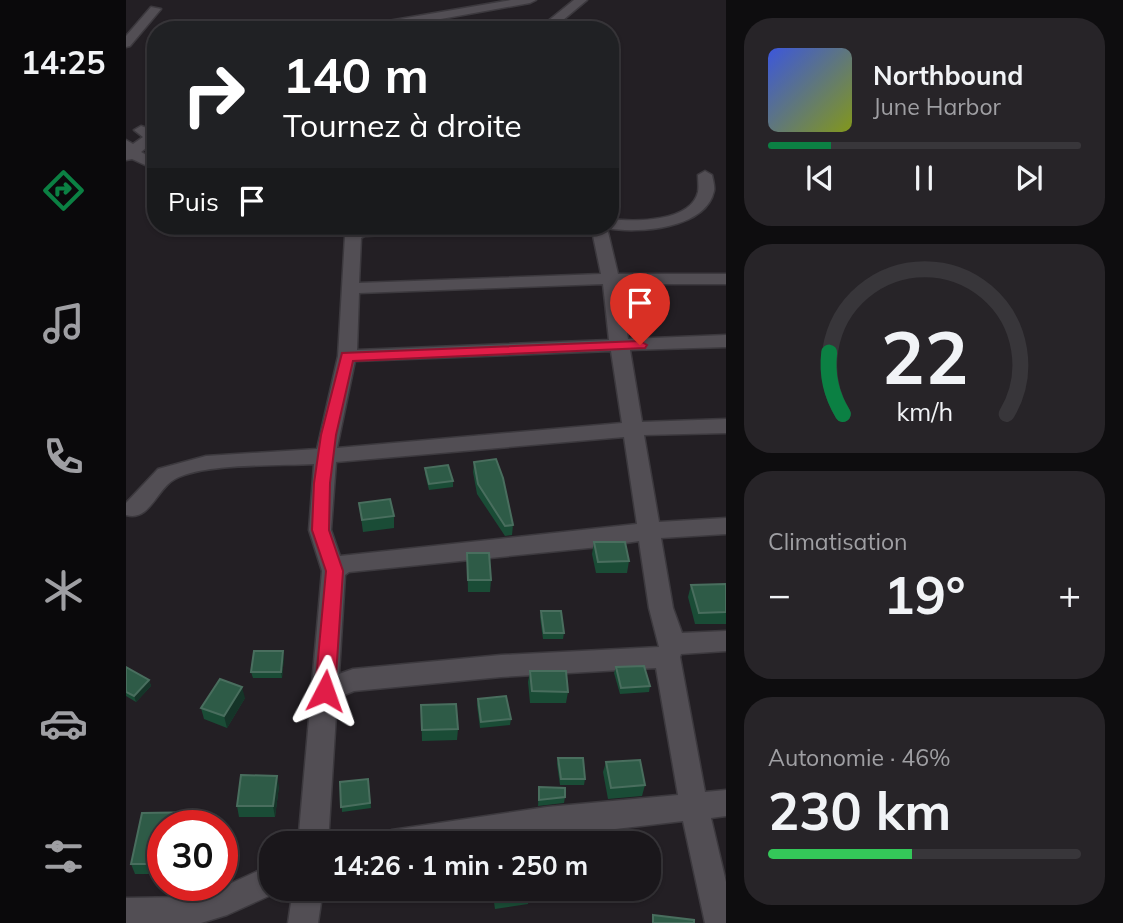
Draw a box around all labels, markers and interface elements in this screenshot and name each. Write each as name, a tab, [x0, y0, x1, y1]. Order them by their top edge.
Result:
text: 14:25	[21, 42, 105, 82]
text: 140 m	[283, 44, 429, 105]
icon: right	[168, 49, 259, 140]
text: Northbound	[873, 59, 1023, 92]
text: June Harbor	[873, 92, 1001, 121]
text: Tournez à droite	[283, 105, 522, 145]
icon: previous	[801, 159, 839, 197]
icon: pause	[905, 159, 943, 197]
icon: next	[1010, 159, 1048, 197]
icon: directions	[39, 166, 88, 215]
icon: arrive	[233, 182, 271, 220]
text: Puis	[168, 185, 219, 218]
pin	[610, 273, 670, 345]
icon: arrive	[621, 284, 659, 322]
icon: music	[39, 299, 88, 348]
text: 22	[881, 312, 968, 403]
text: km/h	[896, 396, 953, 427]
icon: phone	[39, 432, 88, 481]
text: Climatisation	[768, 527, 908, 556]
text: 19°	[883, 562, 966, 627]
icon: climate	[39, 566, 88, 615]
text: −	[768, 570, 791, 618]
text: +	[1058, 570, 1081, 618]
position arrow	[288, 654, 362, 728]
icon: car	[39, 699, 88, 748]
text: Autonomie · 46%	[768, 743, 951, 772]
text: 230 km	[768, 778, 951, 843]
speed limit sign: 30	[147, 810, 238, 901]
icon: filters	[39, 832, 88, 881]
text: 14:26 · 1 min · 250 m	[332, 849, 588, 882]

